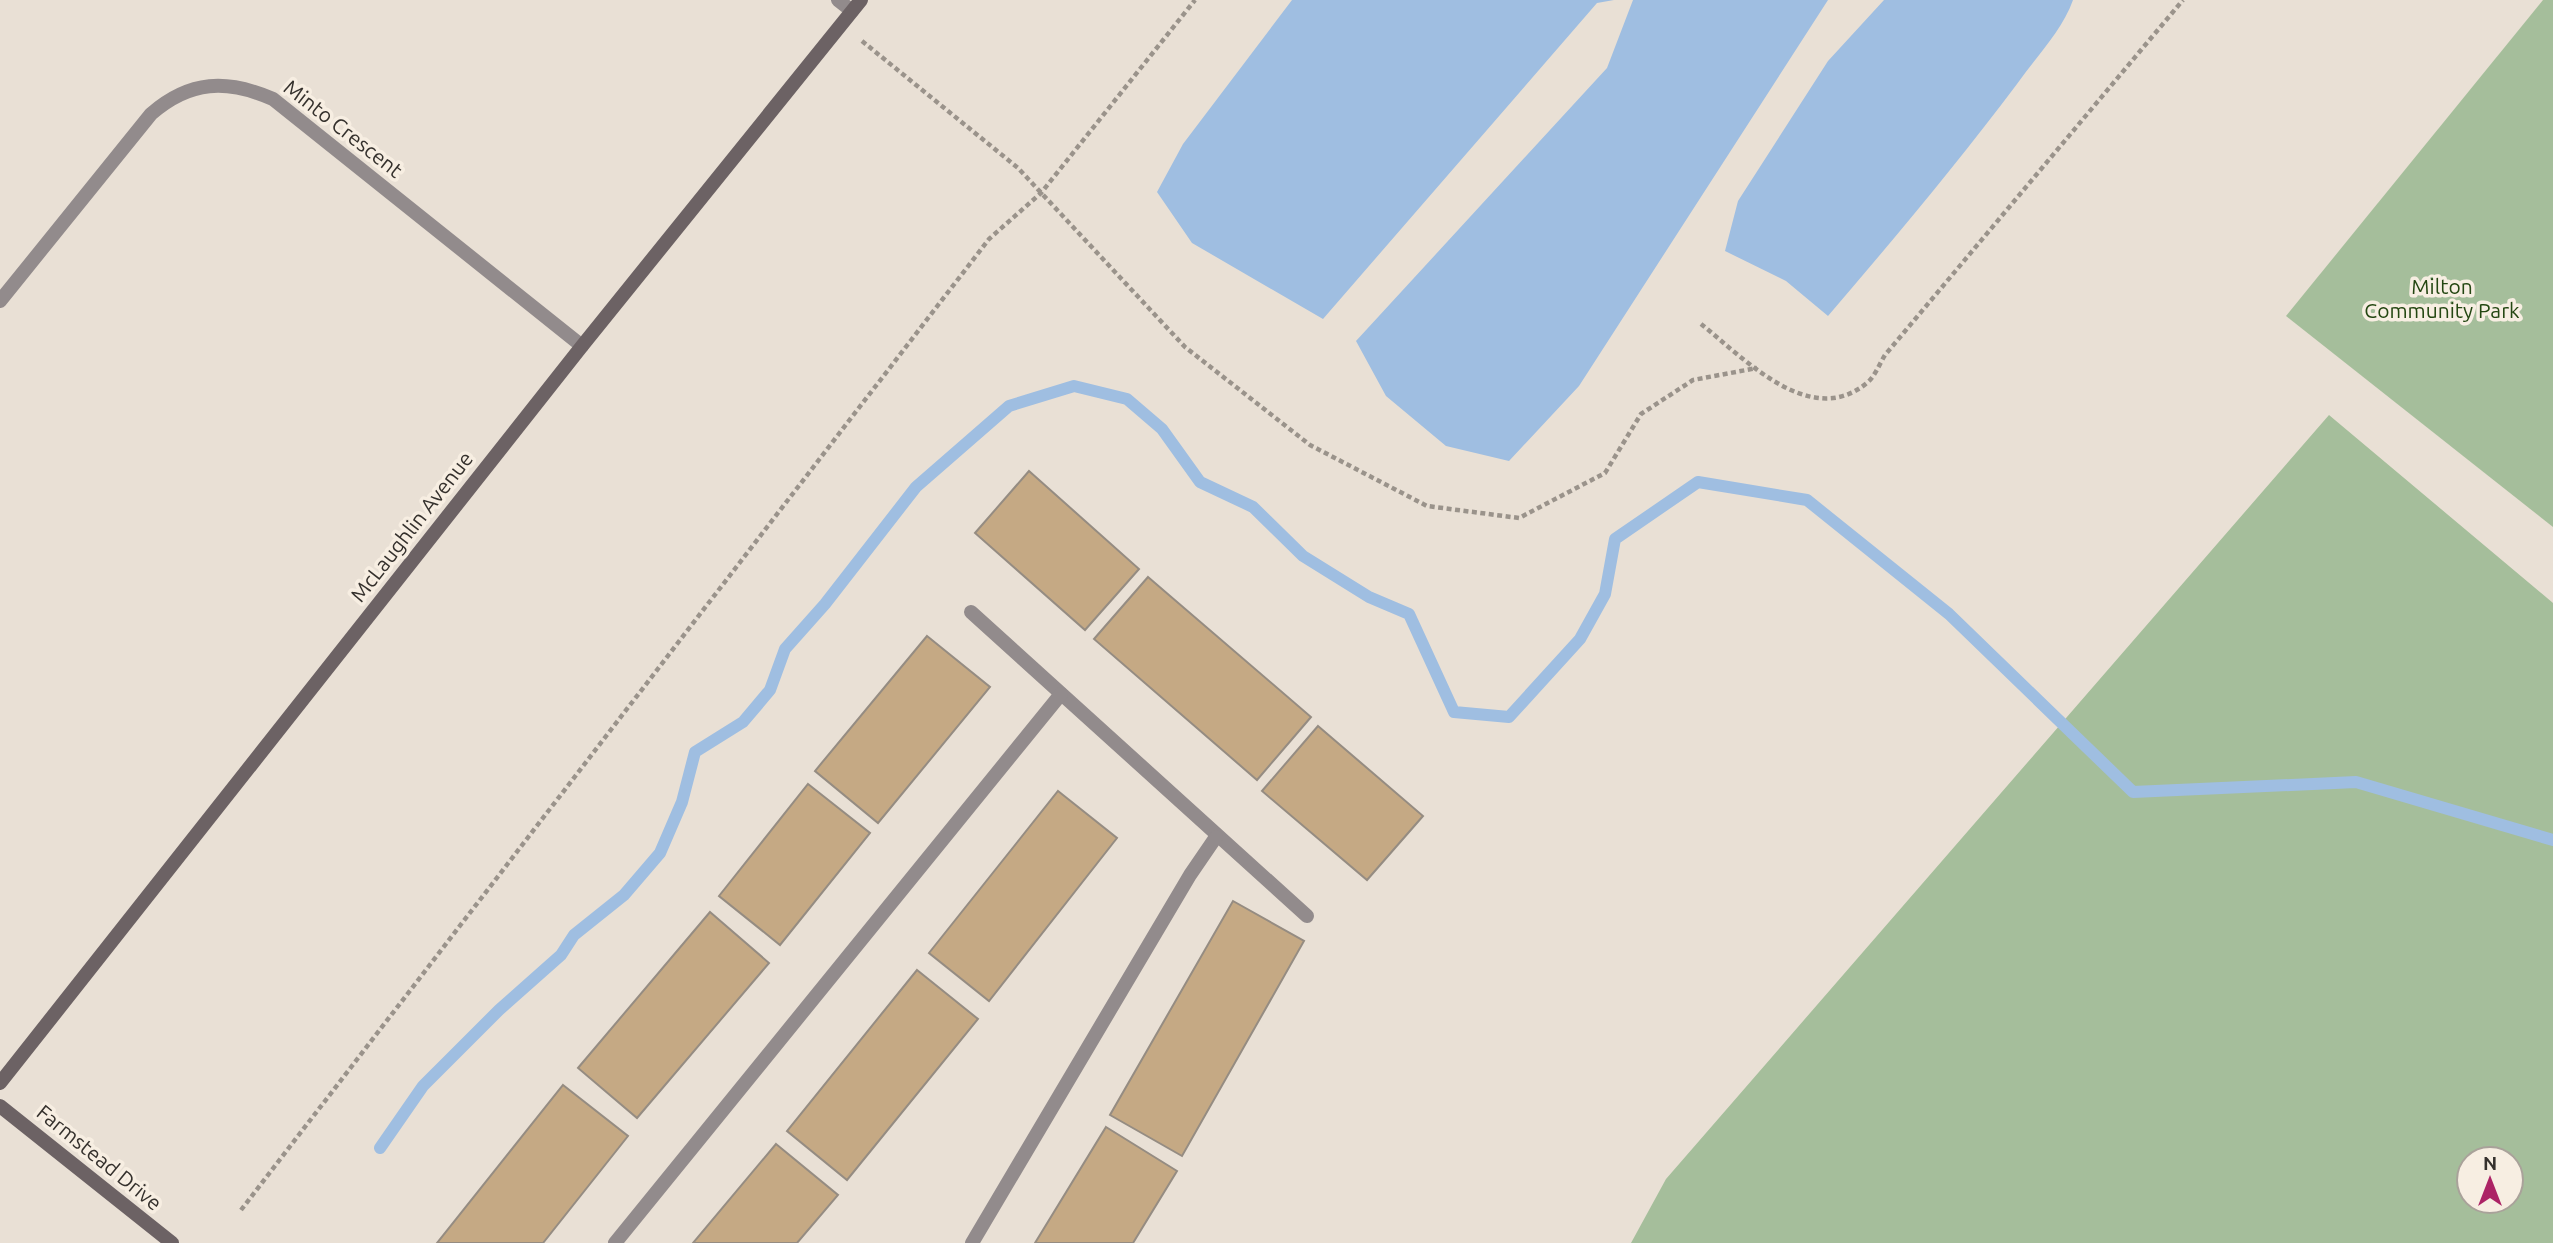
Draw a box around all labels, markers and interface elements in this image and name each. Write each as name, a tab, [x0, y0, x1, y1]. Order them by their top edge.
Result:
street label: Minto Crescent	[280, 75, 408, 182]
park label: Milton Community Park	[2364, 274, 2520, 322]
street label: McLaughlin Avenue	[345, 447, 477, 606]
street label: Farmstead Drive	[32, 1100, 167, 1215]
north arrow	[2455, 1145, 2525, 1215]
text: N	[2483, 1152, 2497, 1174]

